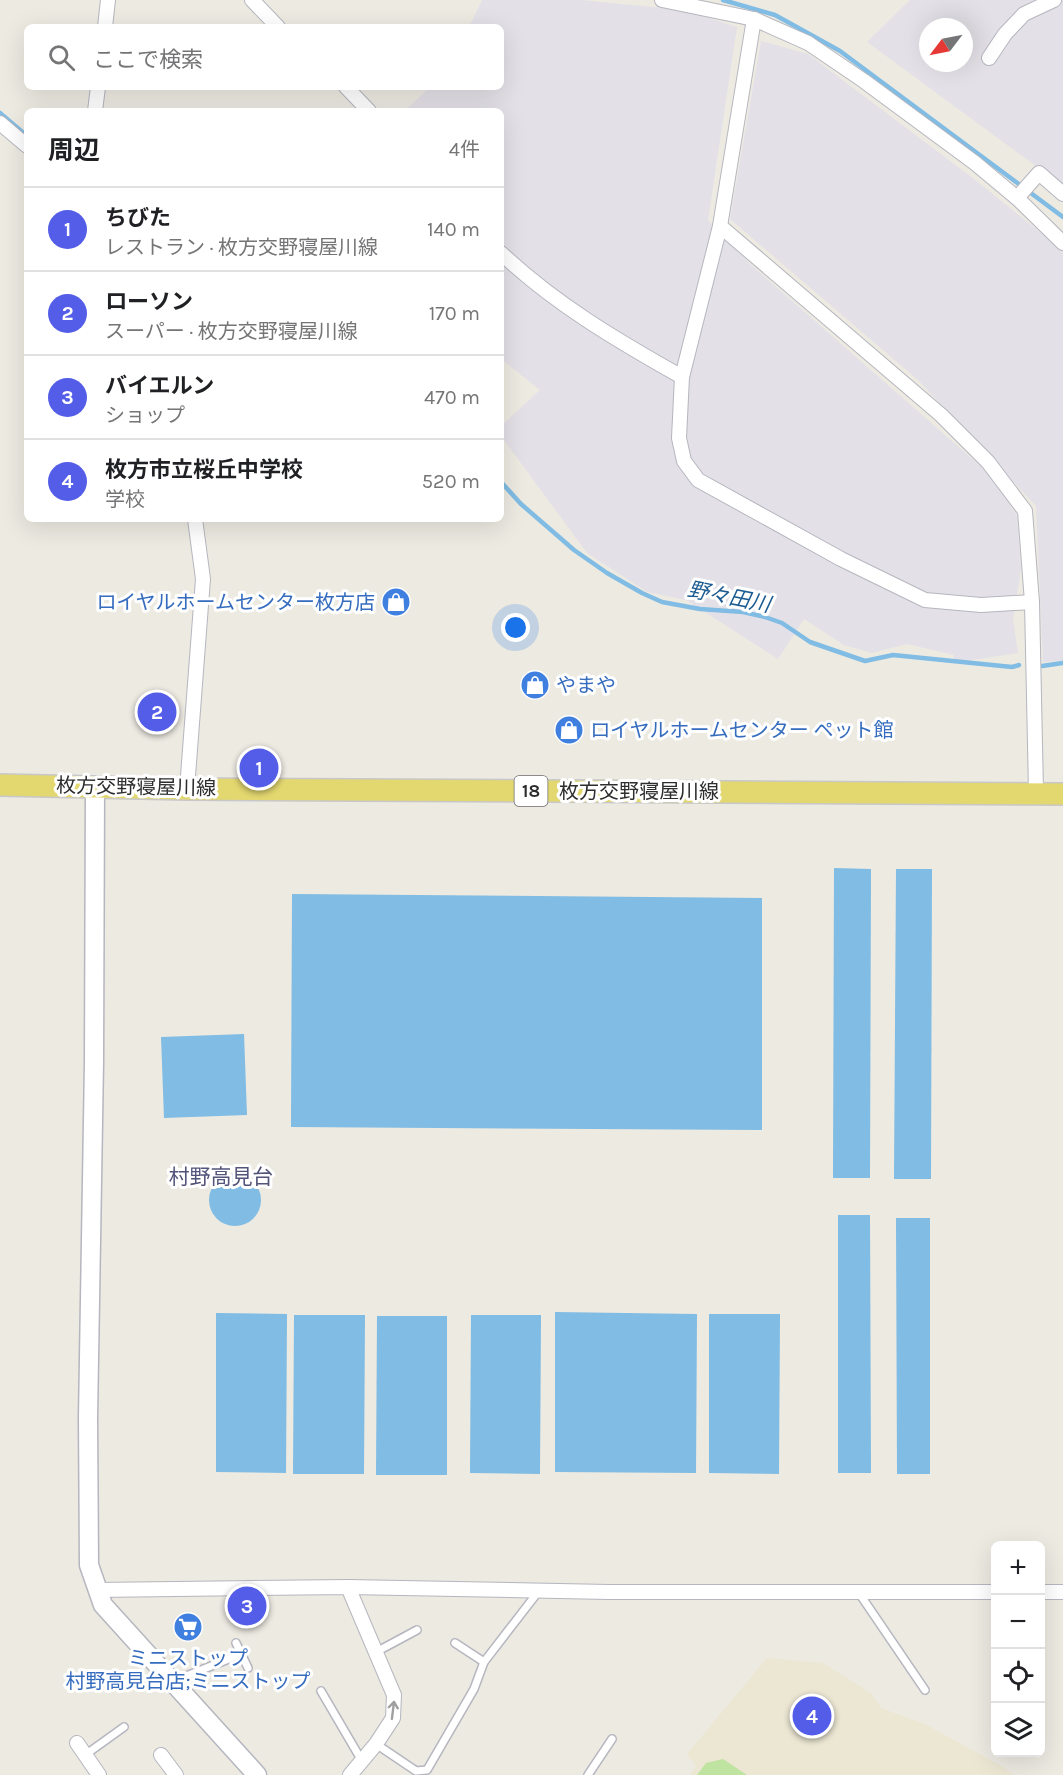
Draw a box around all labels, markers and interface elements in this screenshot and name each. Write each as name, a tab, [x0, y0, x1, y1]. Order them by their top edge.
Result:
north arrow	[919, 18, 973, 72]
search box	[24, 24, 504, 90]
icon: search	[45, 41, 78, 74]
text: ここで検索	[93, 47, 203, 73]
text: 周辺	[48, 135, 100, 166]
text: 4件	[449, 138, 480, 161]
text: ちびた	[105, 205, 171, 231]
text: 1	[64, 218, 71, 241]
text: 140 m	[427, 218, 480, 241]
text: レストラン · 枚方交野寝屋川線	[105, 236, 378, 259]
text: ローソン	[105, 289, 193, 315]
text: 2	[61, 302, 74, 325]
text: 170 m	[429, 302, 480, 325]
text: スーパー · 枚方交野寝屋川線	[105, 320, 358, 343]
text: バイエルン	[105, 373, 214, 399]
text: 3	[61, 386, 74, 409]
text: 470 m	[424, 386, 480, 409]
text: ショップ	[105, 404, 185, 427]
text: 枚方市立桜丘中学校	[105, 457, 303, 483]
text: 4	[62, 470, 73, 493]
text: 520 m	[422, 470, 480, 493]
text: 学校	[105, 488, 145, 511]
water label: 野々田川	[685, 577, 774, 617]
shop icon: ロイヤルホームセンター枚方店	[380, 586, 412, 618]
place label: ロイヤルホームセンター枚方店	[96, 591, 375, 614]
your location	[501, 613, 530, 642]
shop icon: やまや	[519, 669, 551, 701]
place label: やまや	[556, 674, 616, 697]
pin: 2	[138, 690, 176, 734]
shop icon: ロイヤルホームセンター ペット館	[553, 714, 585, 746]
place label: ロイヤルホームセンター ペット館	[590, 719, 894, 742]
pin: 1	[240, 746, 278, 790]
street label: 枚方交野寝屋川線	[56, 774, 216, 800]
road number: 18	[514, 776, 548, 806]
street label: 枚方交野寝屋川線	[559, 780, 719, 803]
district label: 村野高見台	[169, 1165, 274, 1189]
map controls	[991, 1541, 1045, 1757]
button: +	[991, 1541, 1045, 1595]
pin: 3	[228, 1584, 266, 1628]
button: −	[991, 1595, 1045, 1649]
supermarket icon: ミニストップ 村野高見台店;ミニストップ	[172, 1611, 204, 1643]
place label: ミニストップ 村野高見台店;ミニストップ	[65, 1647, 311, 1693]
button: locate	[991, 1649, 1045, 1703]
pin: 4	[792, 1694, 832, 1738]
one-way arrow	[388, 1701, 399, 1720]
button: layers	[991, 1703, 1045, 1757]

